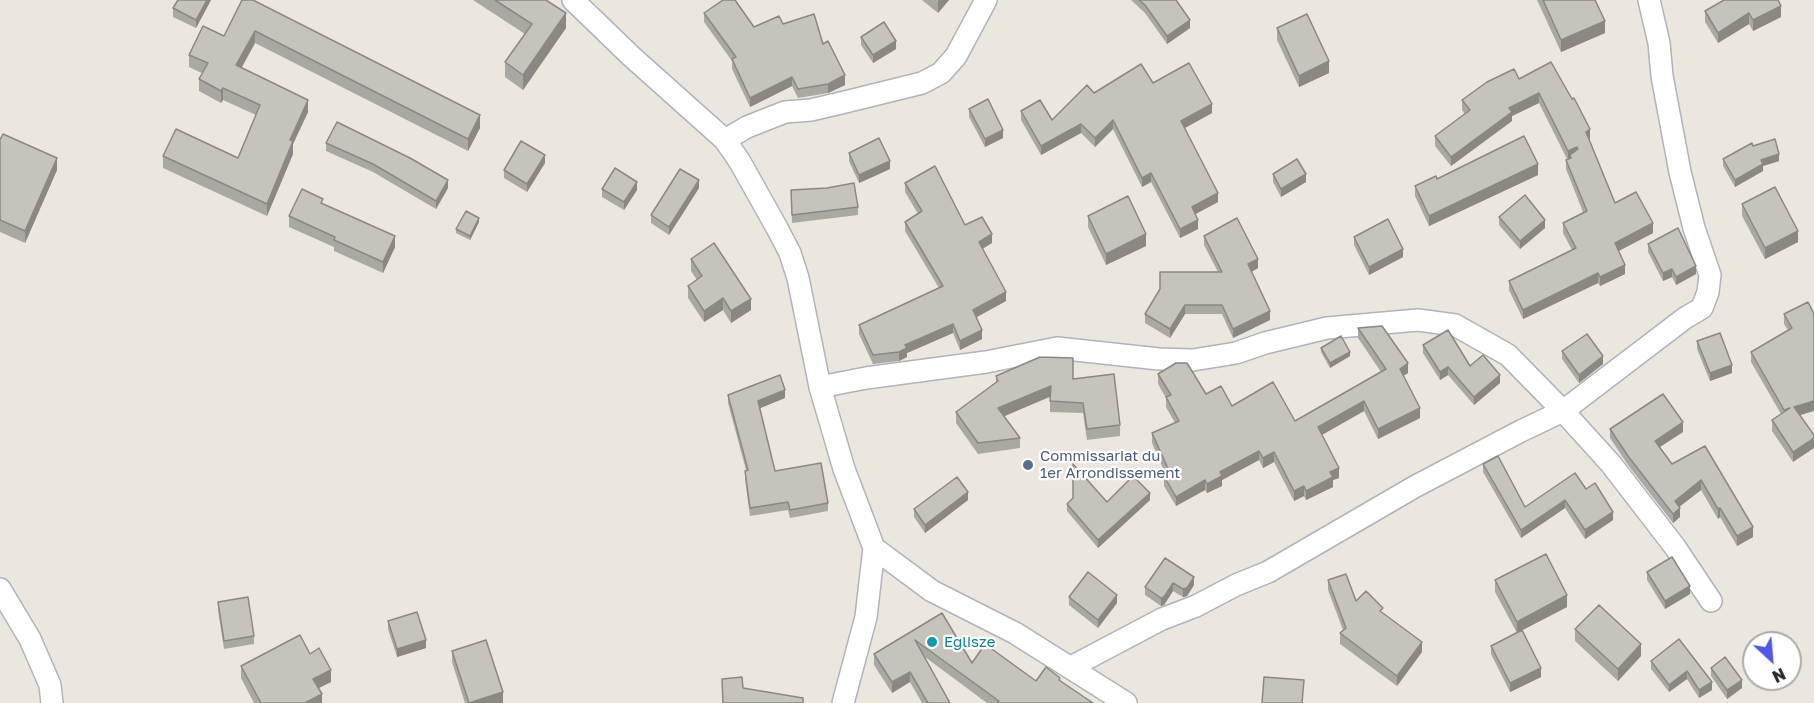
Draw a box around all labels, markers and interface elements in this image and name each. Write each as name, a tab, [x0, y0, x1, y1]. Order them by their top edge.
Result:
place label: Commissariat du 1er Arrondissement	[1040, 447, 1180, 482]
marker: Commissariat du 1er Arrondissement	[1021, 458, 1035, 472]
north arrow	[1742, 631, 1802, 691]
place label: Eglisze	[944, 633, 995, 651]
marker: Eglisze	[925, 635, 939, 649]
text: N	[1769, 664, 1789, 687]

